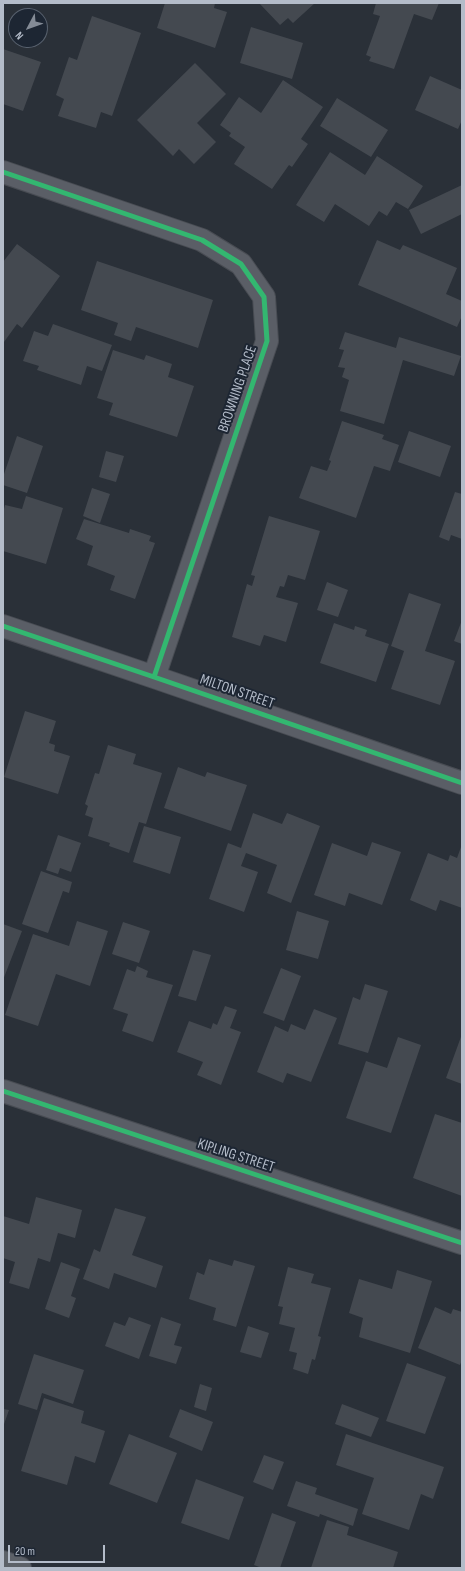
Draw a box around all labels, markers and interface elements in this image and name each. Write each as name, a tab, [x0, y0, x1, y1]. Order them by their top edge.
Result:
north arrow	[8, 8, 48, 48]
text: N	[12, 29, 26, 42]
street label: BROWNING PLACE	[215, 343, 261, 435]
street label: MILTON STREET	[197, 671, 277, 713]
street label: KIPLING STREET	[195, 1135, 277, 1177]
scale bar	[10, 1537, 107, 1563]
text: 20 m	[15, 1544, 35, 1559]

